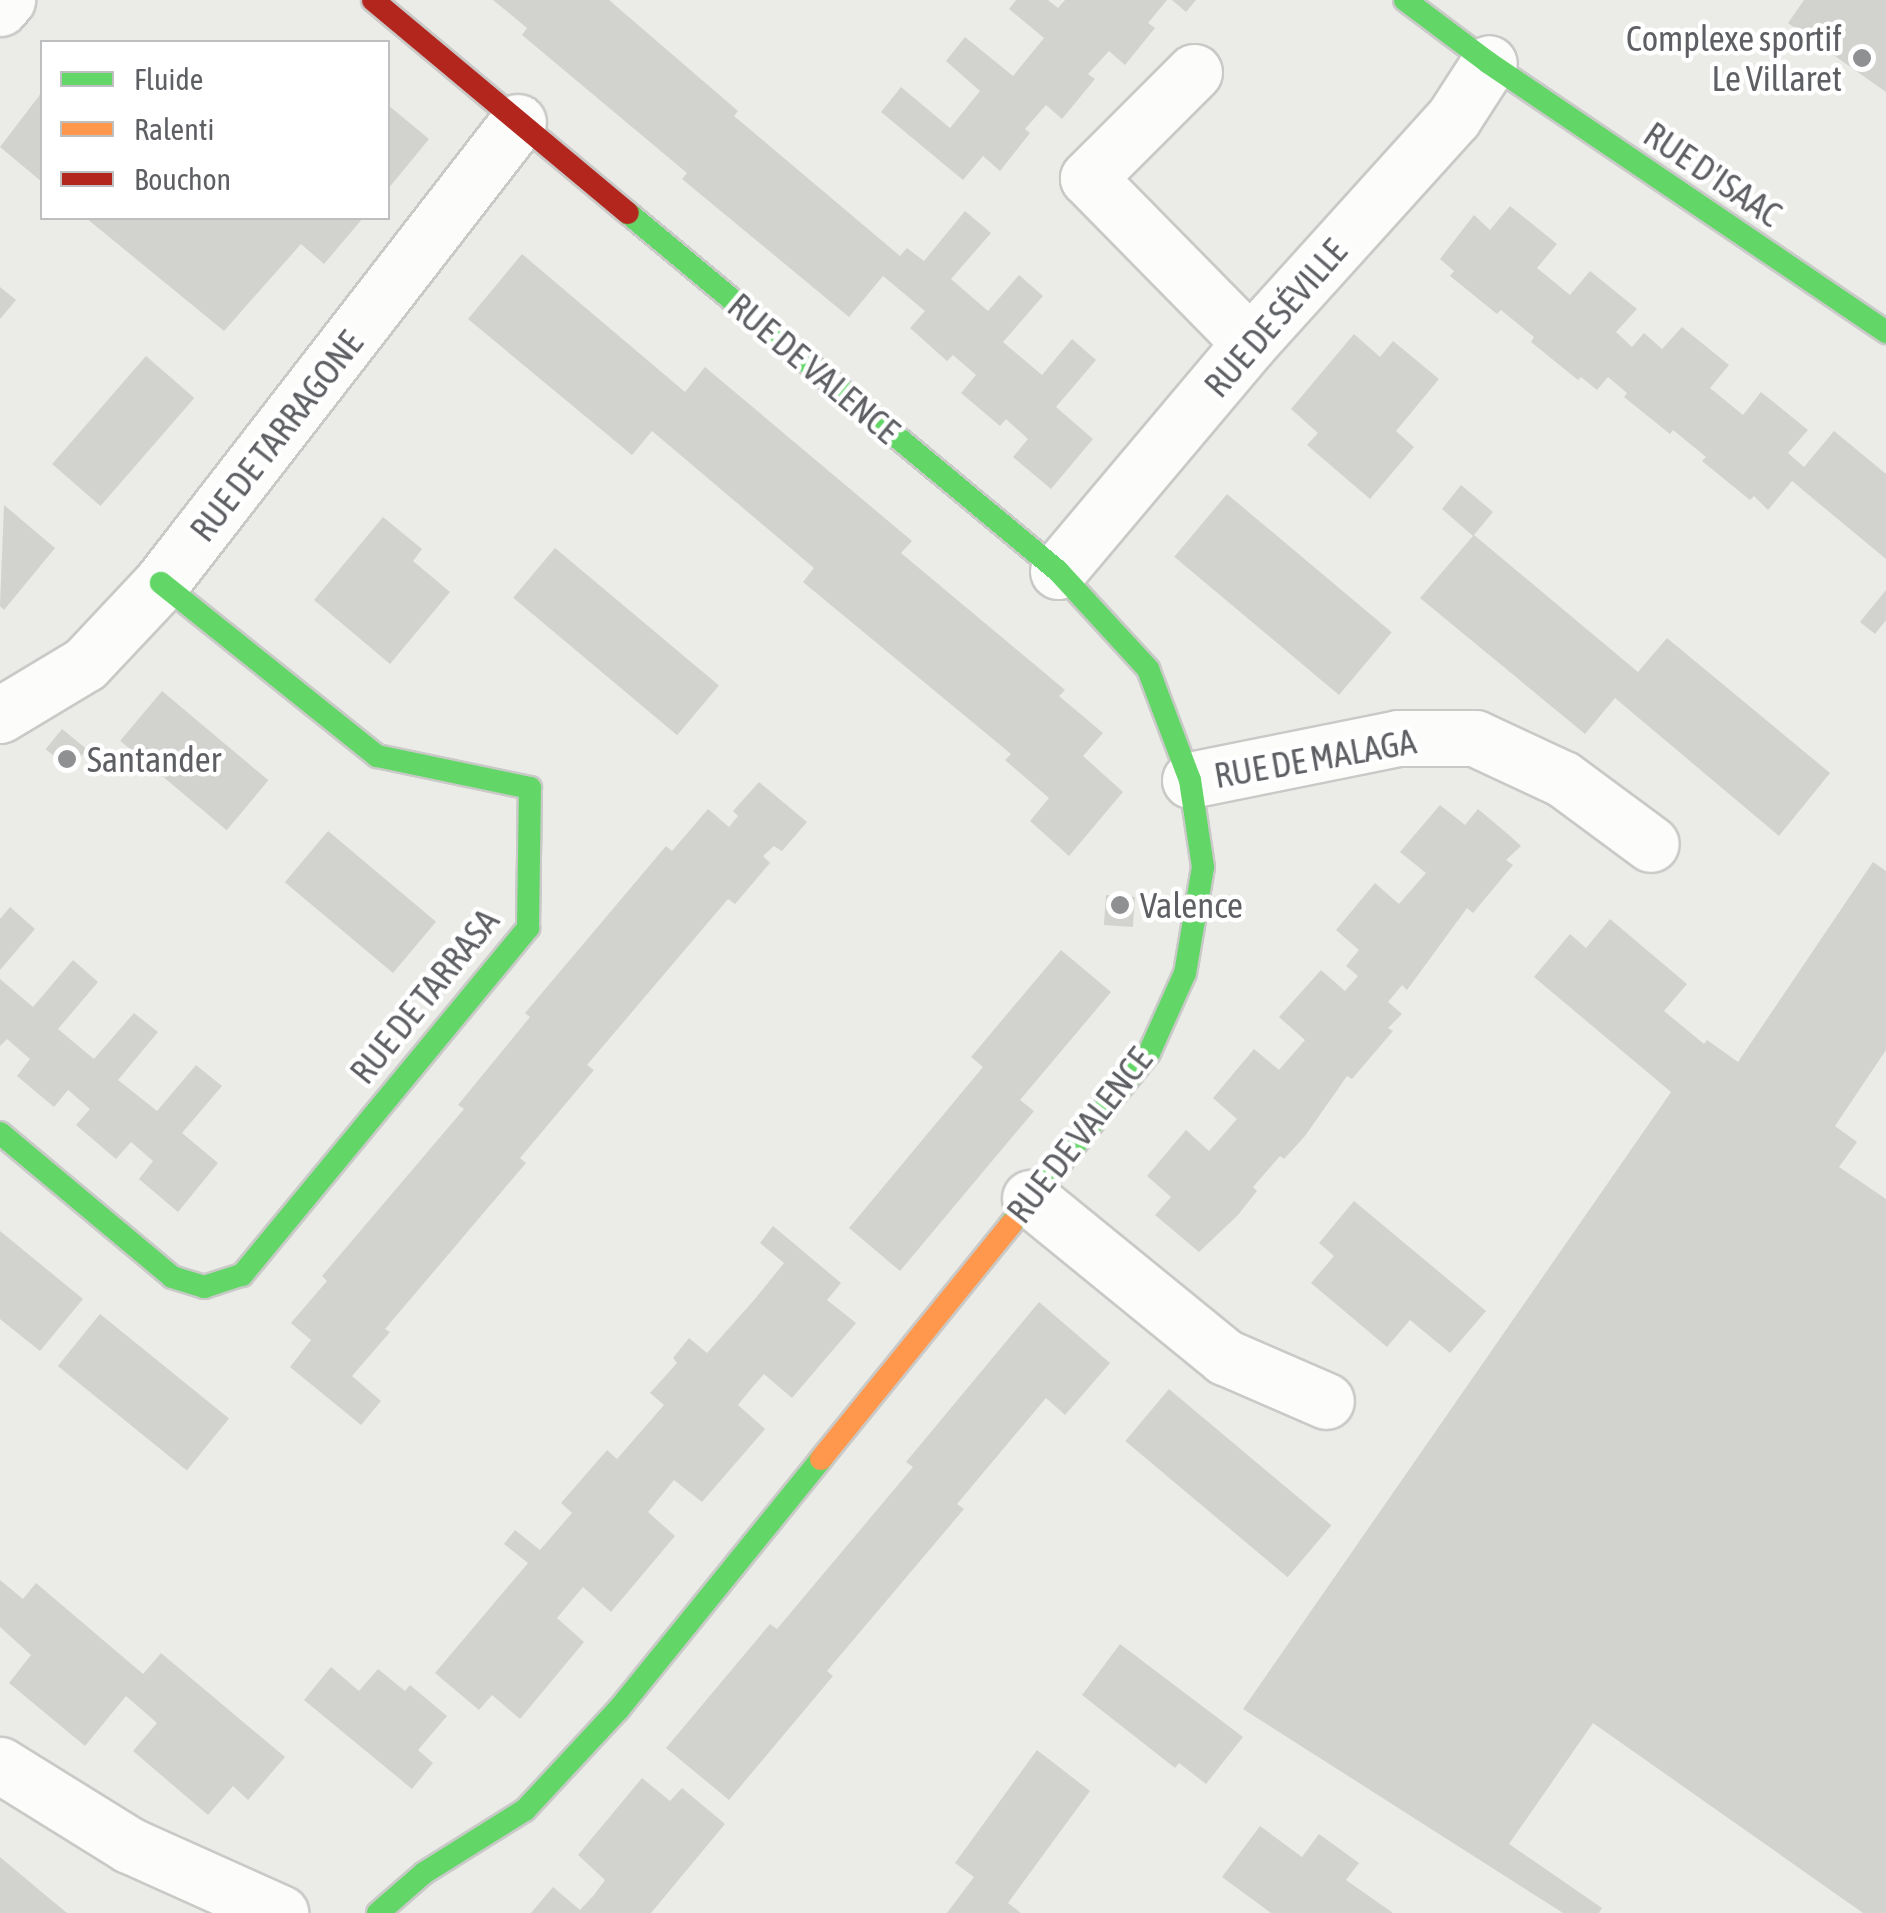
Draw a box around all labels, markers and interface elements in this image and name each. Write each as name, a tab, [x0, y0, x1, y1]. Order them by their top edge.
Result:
place label: Complexe sportif Le Villaret	[1626, 17, 1842, 99]
legend	[40, 40, 390, 220]
marker: Complexe sportif Le Villaret	[1851, 47, 1873, 69]
text: Fluide	[134, 62, 203, 96]
text: Ralenti	[134, 112, 214, 146]
street label: RUE D'ISAAC	[1636, 113, 1790, 235]
text: Bouchon	[134, 162, 231, 196]
street label: RUE DE SÉVILLE	[1195, 231, 1355, 405]
street label: RUE DE VALENCE	[720, 284, 908, 452]
street label: RUE DE TARRAGONE	[181, 323, 371, 549]
street label: RUE DE MALAGA	[1211, 720, 1419, 796]
place label: Santander	[87, 738, 221, 780]
marker: Santander	[56, 748, 78, 770]
place label: Valence	[1140, 884, 1243, 926]
marker: Valence	[1109, 894, 1131, 916]
street label: RUE DE TARRASA	[341, 900, 507, 1092]
street label: RUE DE VALENCE	[998, 1039, 1160, 1231]

